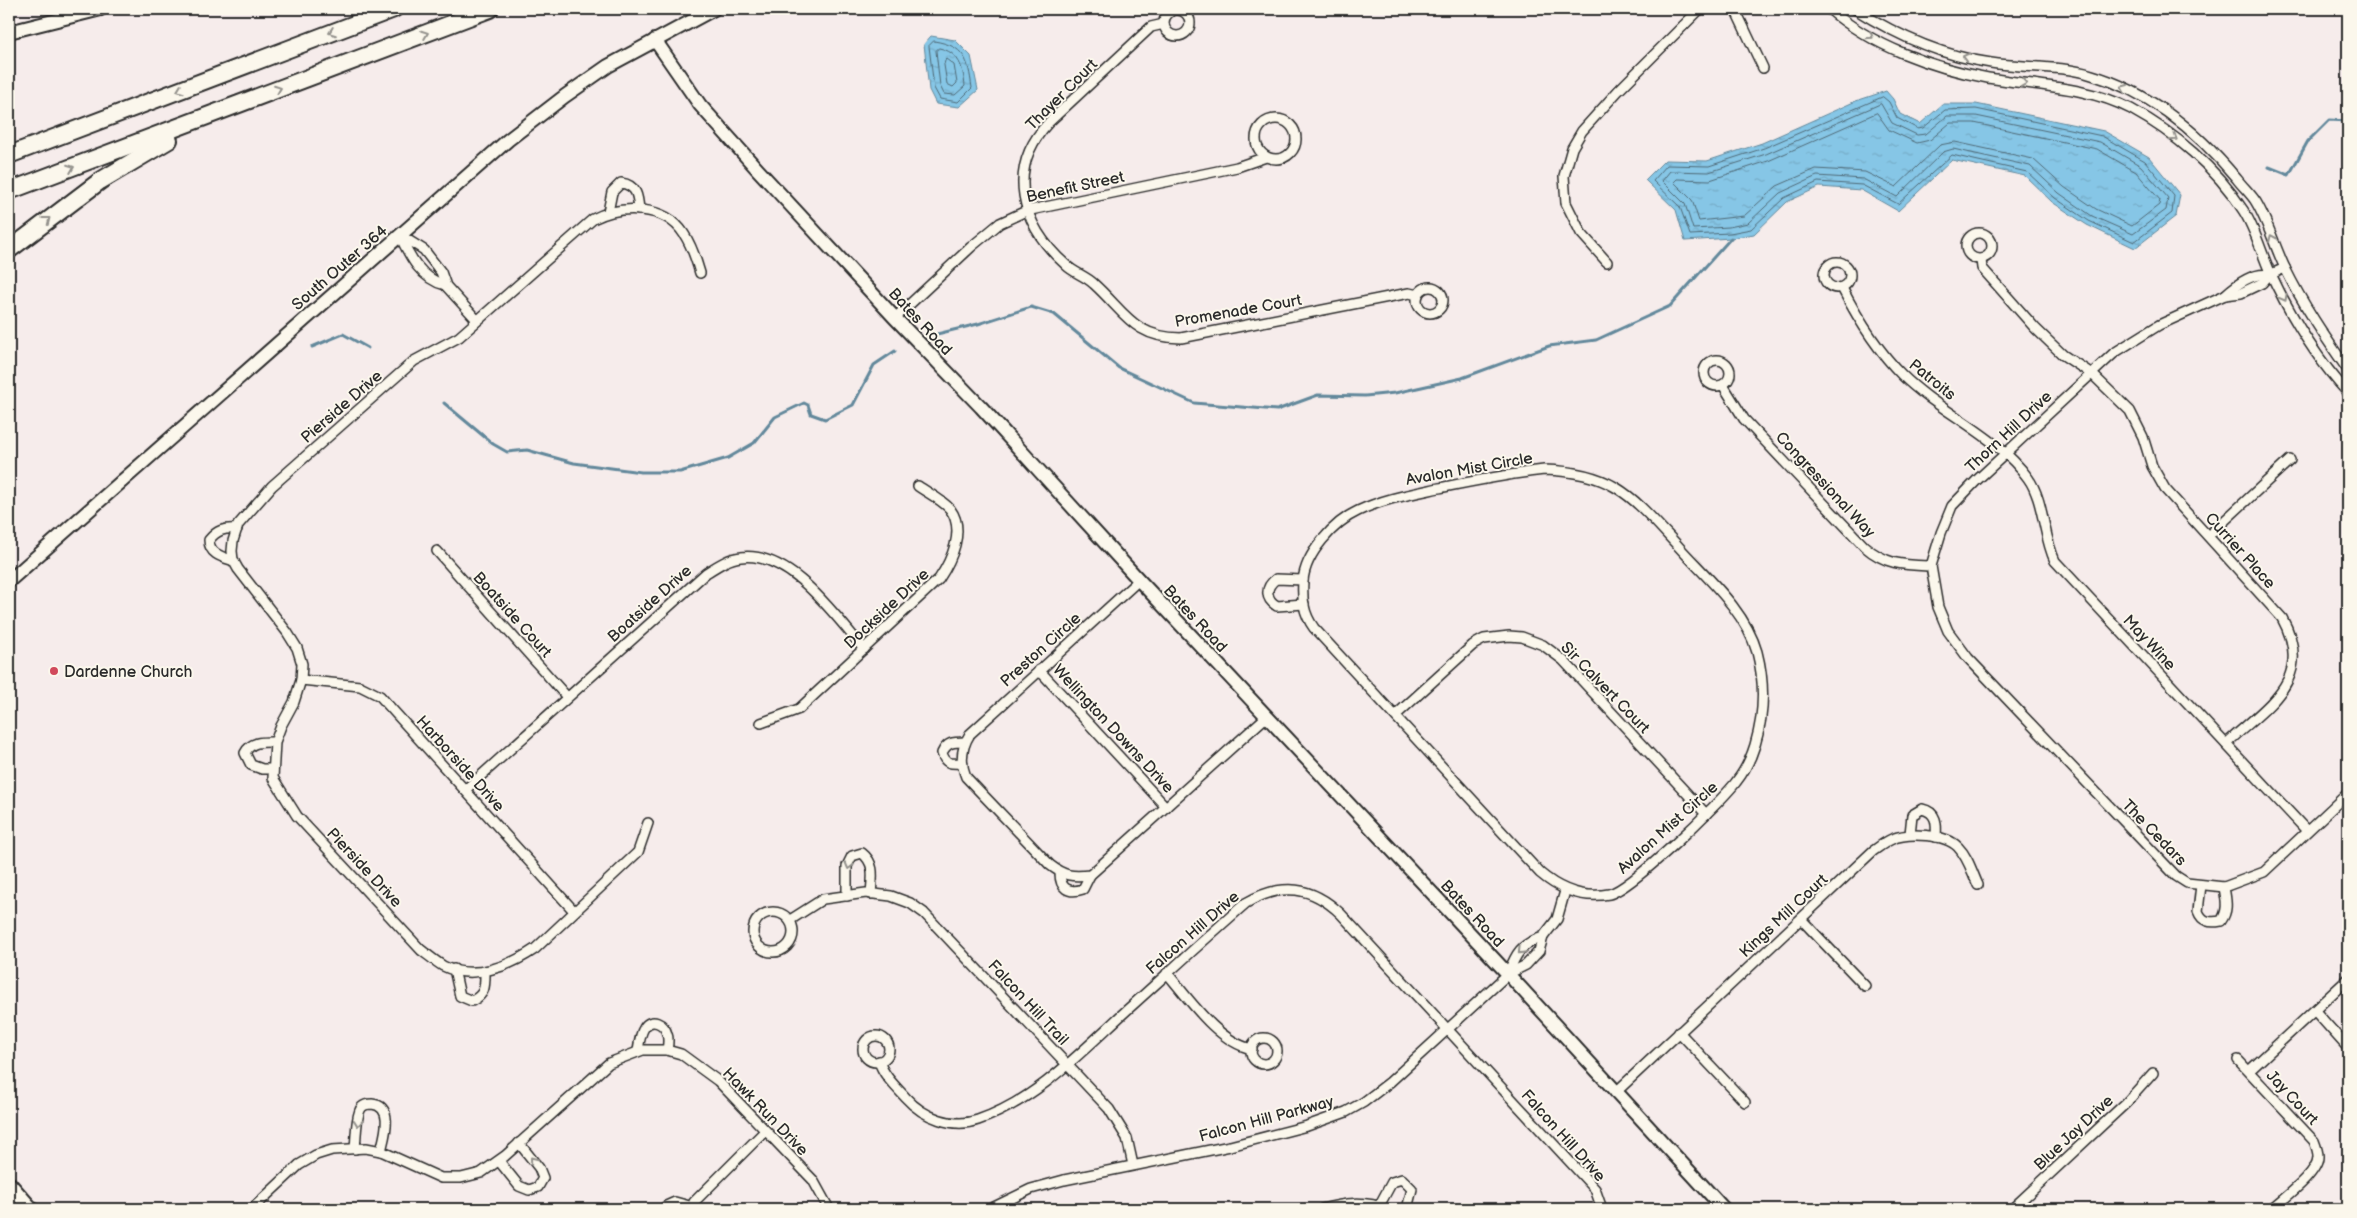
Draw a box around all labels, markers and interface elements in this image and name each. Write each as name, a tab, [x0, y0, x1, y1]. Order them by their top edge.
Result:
one-way arrow	[328, 26, 337, 36]
one-way arrow	[420, 29, 428, 39]
one-way arrow	[1864, 30, 1873, 39]
one-way arrow	[1962, 52, 1971, 62]
street label: Thayer Court	[1022, 55, 1102, 135]
one-way arrow	[2020, 77, 2029, 87]
one-way arrow	[2121, 83, 2129, 93]
one-way arrow	[176, 84, 185, 94]
one-way arrow	[274, 85, 282, 95]
one-way arrow	[2169, 131, 2178, 141]
one-way arrow	[66, 164, 75, 174]
street label: Benefit Street	[1025, 168, 1126, 207]
one-way arrow	[41, 218, 50, 226]
street label: South Outer 364	[288, 221, 392, 315]
one-way arrow	[2267, 234, 2278, 243]
street label: Bates Road	[884, 285, 956, 360]
street label: Promenade Court	[1173, 291, 1303, 332]
one-way arrow	[2278, 293, 2288, 302]
street label: Patroits	[1905, 356, 1959, 405]
street label: Pierside Drive	[298, 366, 387, 448]
street label: Thorn Hill Drive	[1962, 387, 2056, 477]
street label: Congressional Way	[1771, 428, 1879, 542]
street label: Avalon Mist Circle	[1404, 449, 1535, 490]
street label: Currier Place	[2201, 509, 2279, 593]
street label: Boatside Drive	[604, 561, 696, 647]
street label: Dockside Drive	[841, 565, 934, 653]
street label: Boatside Court	[468, 568, 555, 662]
street label: Bates Road	[1159, 582, 1231, 657]
street label: Preston Circle	[997, 609, 1086, 691]
street label: May Wine	[2118, 611, 2180, 675]
street label: Sir Calvert Court	[1556, 638, 1653, 738]
street label: Wellington Downs Drive	[1048, 661, 1178, 798]
place label: Dardenne Church	[64, 663, 192, 682]
marker: Dardenne Church	[48, 665, 60, 677]
street label: Harborside Drive	[412, 712, 508, 816]
street label: Avalon Mist Circle	[1614, 778, 1723, 878]
street label: The Cedars	[2118, 796, 2190, 870]
street label: Pierside Drive	[322, 824, 406, 912]
one-way arrow	[844, 861, 855, 870]
street label: Kings Mill Court	[1736, 870, 1832, 962]
street label: Bates Road	[1436, 877, 1508, 952]
street label: Falcon Hill Drive	[1143, 887, 1244, 979]
one-way arrow	[1518, 945, 1527, 954]
street label: Falcon Hill Trail	[984, 956, 1072, 1050]
street label: Hawk Run Drive	[718, 1064, 812, 1160]
street label: Jay Court	[2262, 1067, 2322, 1129]
street label: Falcon Hill Drive	[1517, 1086, 1609, 1186]
street label: Blue Jay Drive	[2030, 1091, 2118, 1175]
street label: Falcon Hill Parkway	[1197, 1092, 1336, 1147]
one-way arrow	[353, 1119, 364, 1127]
one-way arrow	[530, 1157, 538, 1166]

